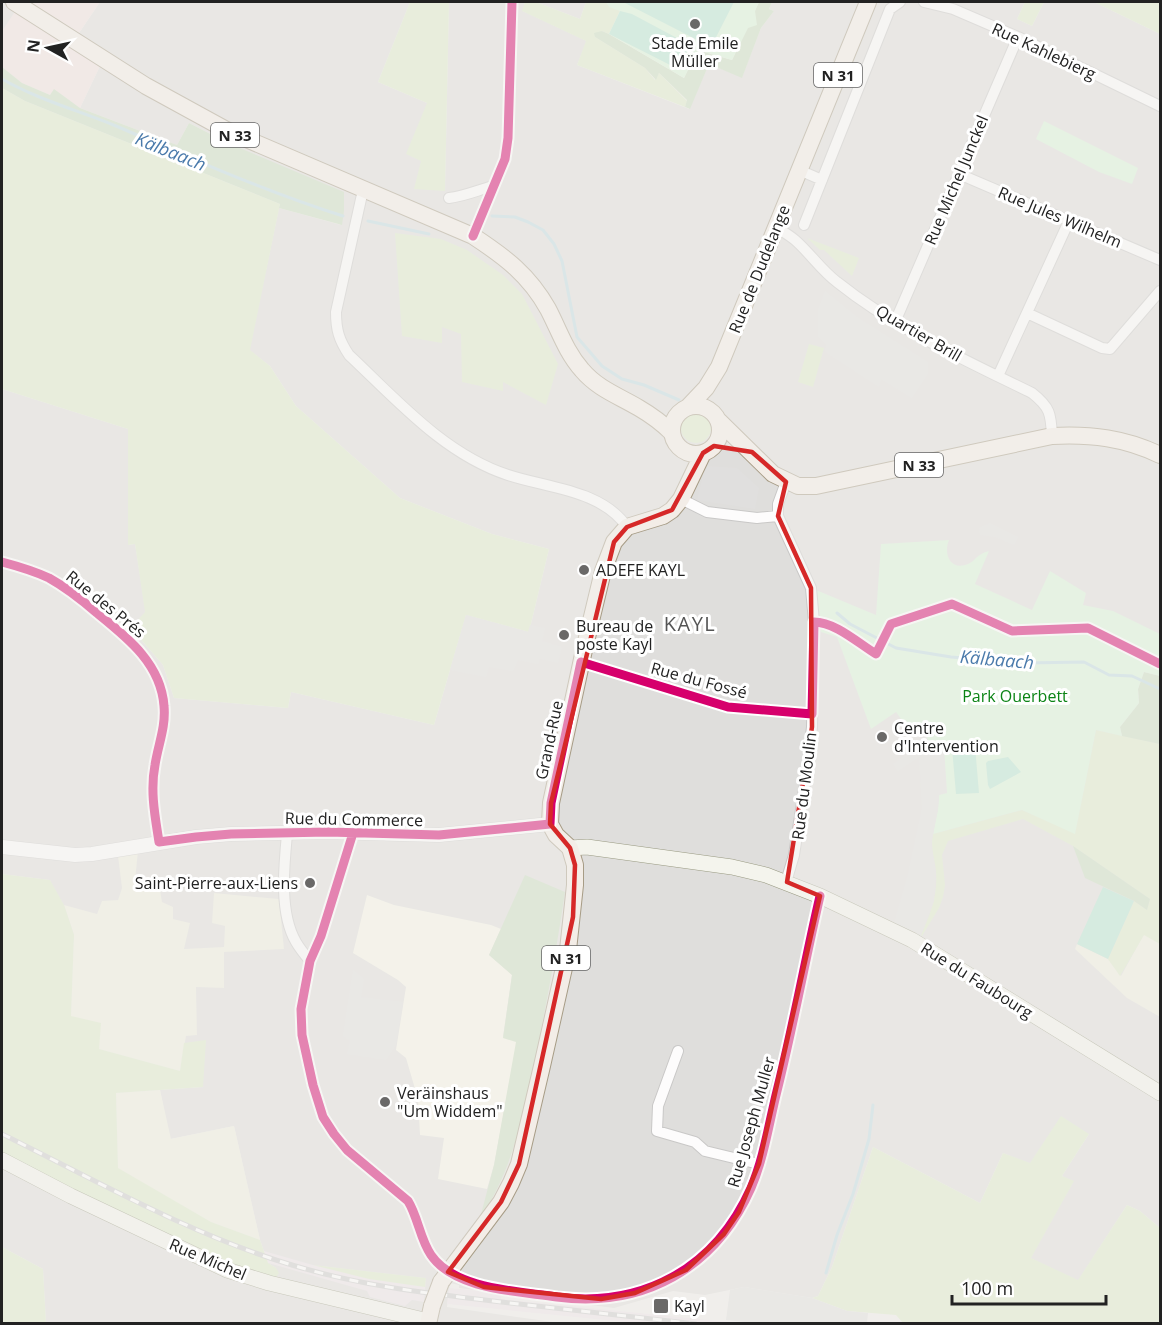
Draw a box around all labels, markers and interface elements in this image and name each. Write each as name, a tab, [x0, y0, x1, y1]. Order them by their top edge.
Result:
marker: Stade Emile Müller	[688, 17, 702, 31]
street label: Rue Kahlebierg	[988, 17, 1100, 85]
north arrow	[18, 18, 78, 78]
place label: Stade Emile Müller	[651, 32, 739, 72]
text: N	[21, 38, 45, 54]
road number: N 31	[814, 63, 862, 87]
street label: Rue Michel Junckel	[919, 112, 993, 248]
road number: N 33	[211, 123, 259, 147]
water label: Kälbaach	[132, 126, 210, 176]
street label: Rue Jules Wilhelm	[995, 181, 1125, 253]
street label: Rue de Dudelange	[723, 202, 795, 336]
street label: Quartier Brill	[872, 299, 966, 367]
road number: N 33	[895, 453, 943, 477]
place label: ADEFE KAYL	[596, 559, 685, 581]
marker: ADEFE KAYL	[577, 563, 591, 577]
street label: Rue des Prés	[62, 565, 150, 643]
district label: KAYL	[664, 610, 716, 637]
place label: Bureau de poste Kayl	[576, 615, 653, 655]
marker: Bureau de poste Kayl	[557, 628, 571, 642]
water label: Kälbaach	[959, 644, 1035, 674]
street label: Rue du Fossé	[648, 657, 750, 703]
park label: Park Ouerbett	[962, 685, 1068, 707]
street label: Grand-Rue	[530, 698, 568, 782]
place label: Centre d'Intervention	[894, 717, 999, 757]
marker: Centre d'Intervention	[875, 730, 889, 744]
street label: Rue du Moulin	[786, 731, 822, 841]
street label: Rue du Commerce	[285, 807, 423, 831]
place label: Saint-Pierre-aux-Liens	[135, 872, 298, 894]
marker: Saint-Pierre-aux-Liens	[303, 876, 317, 890]
street label: Rue du Faubourg	[917, 937, 1037, 1023]
road number: N 31	[542, 946, 590, 970]
street label: Rue Joseph Muller	[722, 1054, 780, 1190]
place label: Veräinshaus "Um Widdem"	[397, 1082, 503, 1122]
marker: Veräinshaus "Um Widdem"	[378, 1095, 392, 1109]
street label: Rue Michel	[166, 1233, 250, 1285]
scale bar	[952, 1268, 1106, 1306]
text: 100 m	[961, 1276, 1013, 1300]
place label: Kayl	[674, 1295, 705, 1317]
marker: Kayl	[652, 1297, 670, 1315]

